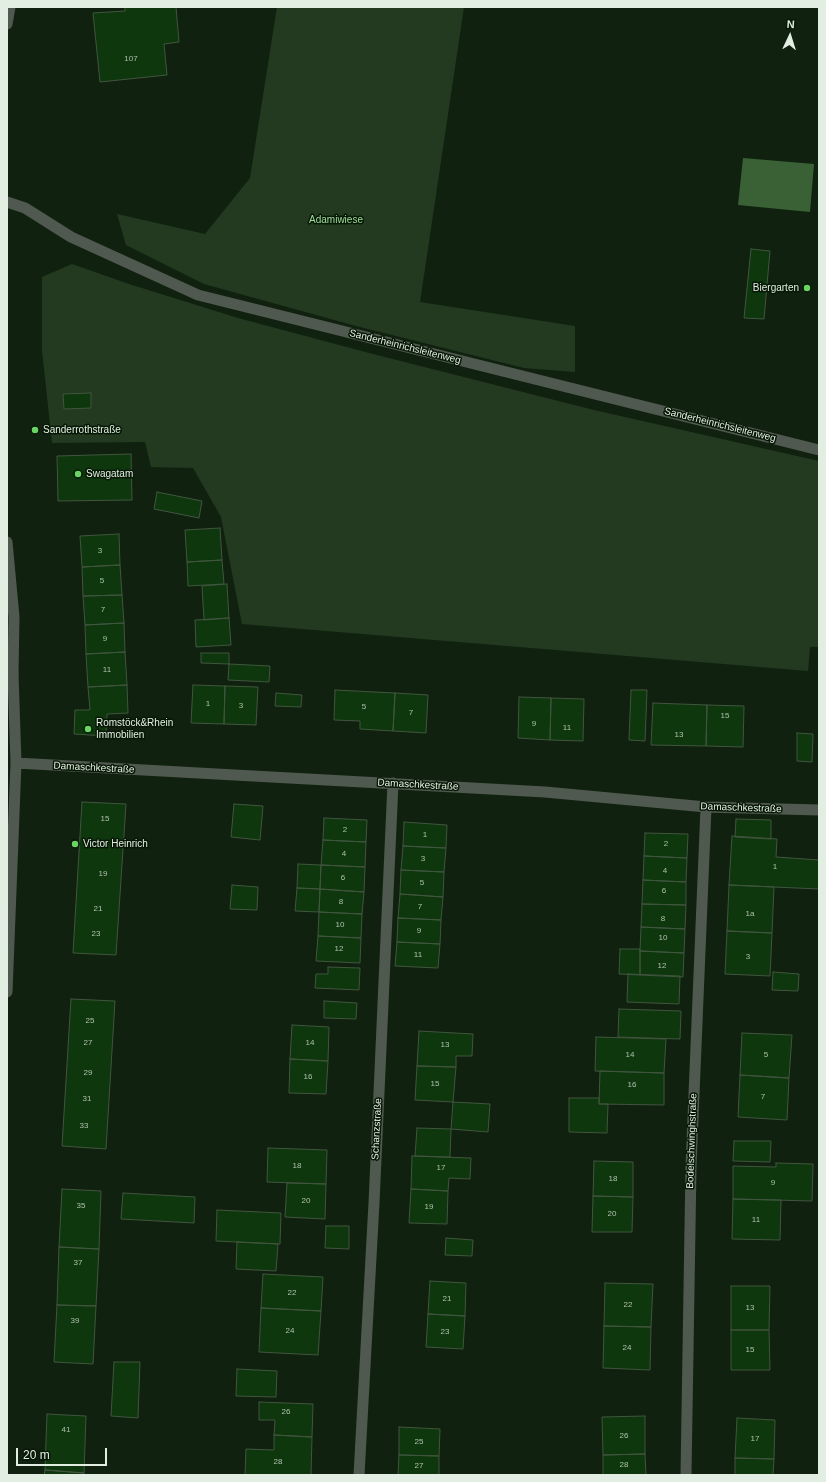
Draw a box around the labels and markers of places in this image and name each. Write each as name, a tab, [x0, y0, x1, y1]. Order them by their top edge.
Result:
place label: Biergarten	[753, 282, 799, 294]
marker: Biergarten	[802, 283, 812, 293]
place label: Sanderrothstraße	[43, 424, 121, 436]
marker: Sanderrothstraße	[30, 425, 40, 435]
place label: Swagatam	[86, 468, 133, 480]
marker: Swagatam	[73, 469, 83, 479]
place label: Romstöck&Rhein Immobilien	[96, 717, 173, 740]
marker: Romstöck&Rhein Immobilien	[83, 724, 93, 734]
place label: Victor Heinrich	[83, 838, 148, 850]
marker: Victor Heinrich	[70, 839, 80, 849]

